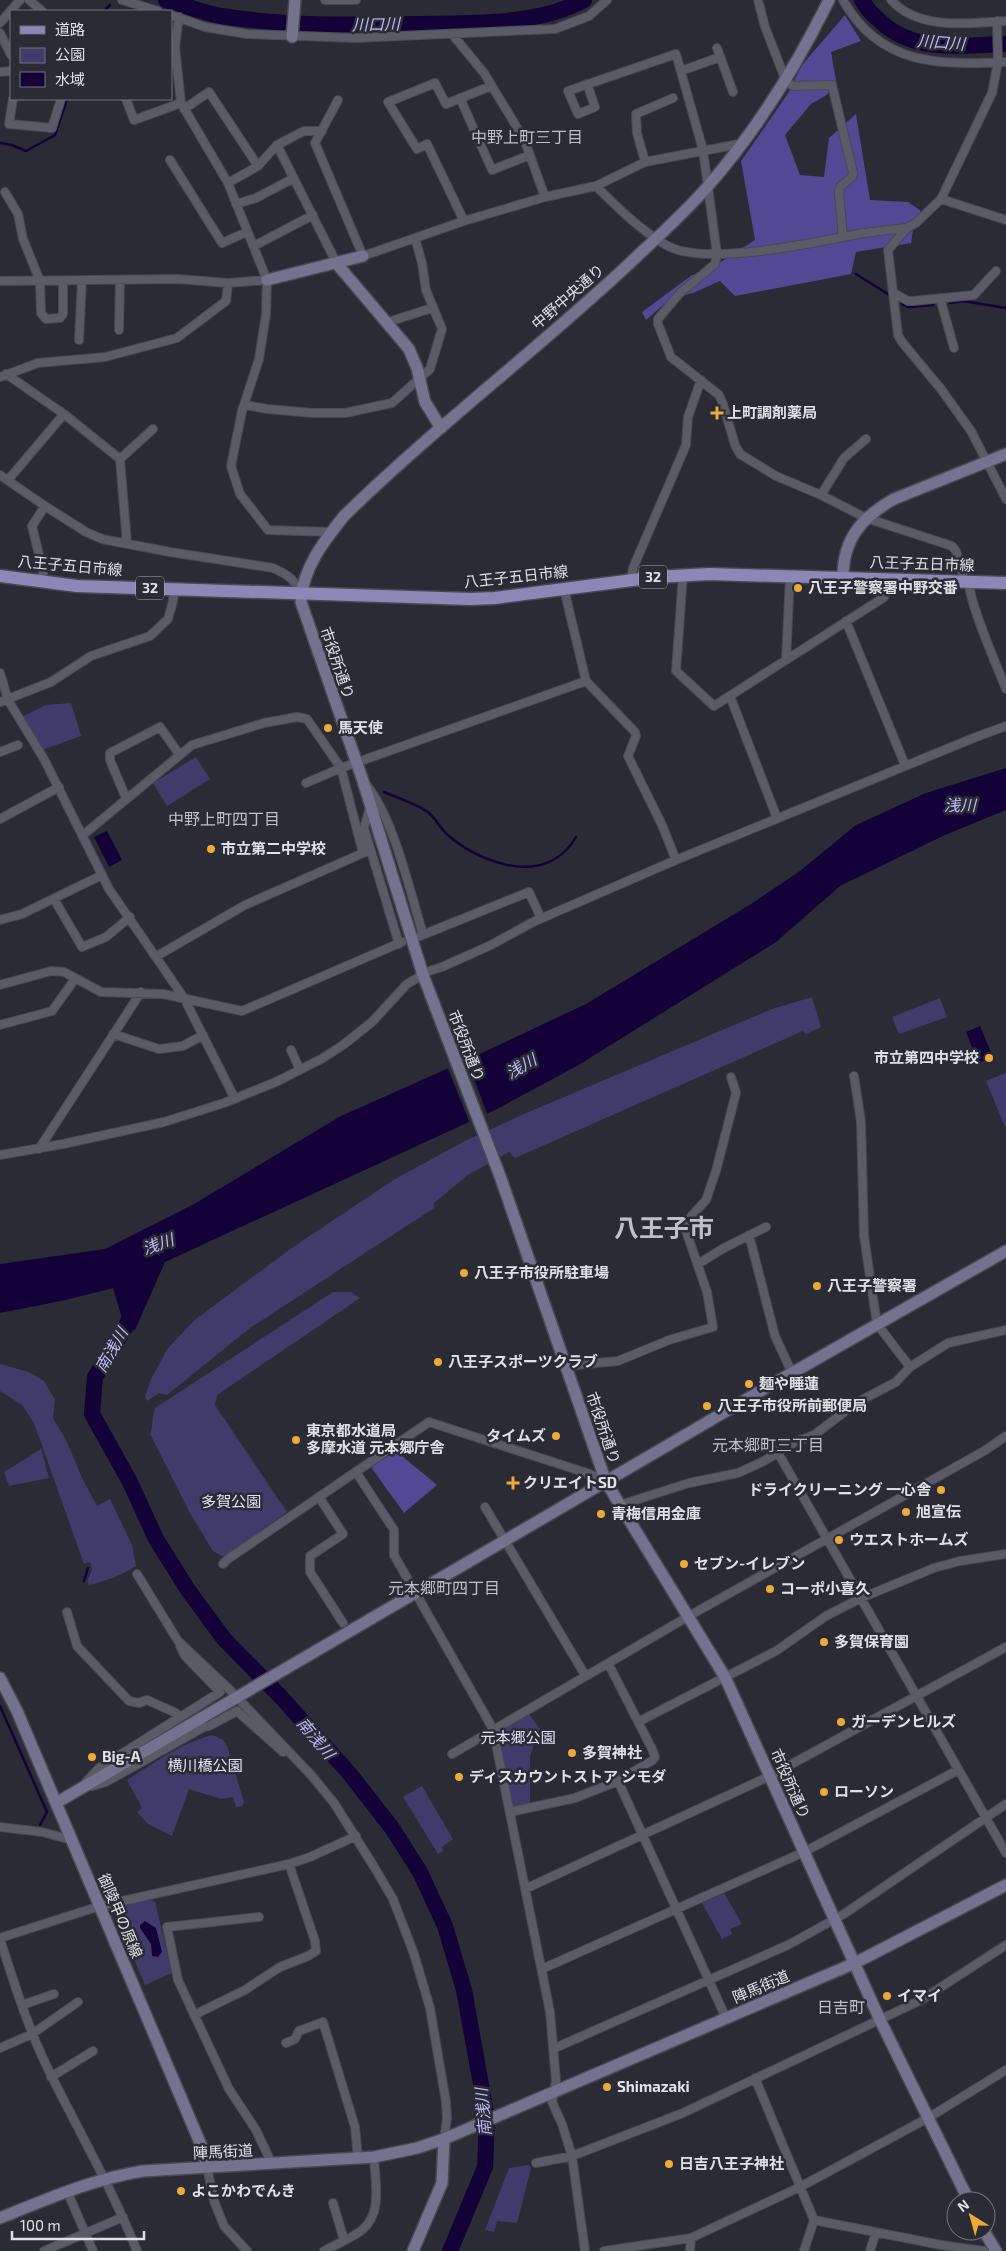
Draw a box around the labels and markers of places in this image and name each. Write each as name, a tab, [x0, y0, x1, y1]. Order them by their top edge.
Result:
place label: 上町調剤薬局	[727, 403, 817, 421]
marker: 上町調剤薬局	[711, 407, 723, 419]
place label: 八王子警察署中野交番	[808, 578, 958, 596]
marker: 八王子警察署中野交番	[792, 582, 804, 594]
place label: 馬天使	[338, 718, 383, 736]
marker: 馬天使	[322, 722, 334, 734]
place label: 市立第二中学校	[221, 839, 326, 857]
marker: 市立第二中学校	[205, 843, 217, 855]
place label: 市立第四中学校	[874, 1048, 979, 1066]
marker: 市立第四中学校	[983, 1052, 995, 1064]
place label: 八王子市役所駐車場	[474, 1263, 609, 1281]
marker: 八王子市役所駐車場	[458, 1267, 470, 1279]
place label: 八王子警察署	[827, 1276, 917, 1294]
marker: 八王子警察署	[811, 1280, 823, 1292]
place label: 八王子スポーツクラブ	[448, 1352, 598, 1370]
marker: 八王子スポーツクラブ	[432, 1356, 444, 1368]
place label: 麺や睡蓮	[759, 1374, 819, 1392]
marker: 麺や睡蓮	[743, 1378, 755, 1390]
place label: 八王子市役所前郵便局	[717, 1396, 867, 1414]
marker: 八王子市役所前郵便局	[701, 1400, 713, 1412]
place label: 東京都水道局 多摩水道 元本郷庁舎	[306, 1421, 445, 1456]
place label: タイムズ	[486, 1426, 546, 1444]
marker: タイムズ	[550, 1430, 562, 1442]
marker: 東京都水道局 多摩水道 元本郷庁舎	[290, 1434, 302, 1446]
place label: クリエイトSD	[523, 1473, 617, 1491]
marker: クリエイトSD	[507, 1477, 519, 1489]
place label: ドライクリーニング 一心舎	[748, 1480, 932, 1498]
marker: ドライクリーニング 一心舎	[935, 1484, 947, 1496]
place label: 旭宣伝	[916, 1502, 961, 1520]
place label: 青梅信用金庫	[611, 1504, 701, 1522]
marker: 旭宣伝	[900, 1506, 912, 1518]
marker: 青梅信用金庫	[595, 1508, 607, 1520]
place label: ウエストホームズ	[849, 1530, 969, 1548]
marker: ウエストホームズ	[833, 1534, 845, 1546]
place label: セブン-イレブン	[694, 1554, 805, 1572]
marker: セブン-イレブン	[678, 1558, 690, 1570]
place label: コーポ小喜久	[780, 1579, 870, 1597]
marker: コーポ小喜久	[764, 1583, 776, 1595]
place label: 多賀保育園	[834, 1632, 909, 1650]
marker: 多賀保育園	[818, 1636, 830, 1648]
place label: ガーデンヒルズ	[851, 1712, 956, 1730]
marker: ガーデンヒルズ	[835, 1716, 847, 1728]
place label: 多賀神社	[582, 1743, 642, 1761]
place label: Big-A	[102, 1747, 141, 1765]
marker: 多賀神社	[566, 1747, 578, 1759]
marker: Big-A	[86, 1751, 98, 1763]
place label: ディスカウントストア シモダ	[469, 1767, 666, 1785]
marker: ディスカウントストア シモダ	[453, 1771, 465, 1783]
place label: ローソン	[834, 1782, 894, 1800]
marker: ローソン	[818, 1786, 830, 1798]
place label: イマイ	[897, 1986, 942, 2004]
marker: イマイ	[881, 1990, 893, 2002]
place label: Shimazaki	[617, 2077, 690, 2095]
marker: Shimazaki	[601, 2081, 613, 2093]
place label: 日吉八王子神社	[679, 2154, 784, 2172]
marker: 日吉八王子神社	[663, 2158, 675, 2170]
place label: よこかわでんき	[191, 2181, 296, 2199]
marker: よこかわでんき	[175, 2185, 187, 2197]

